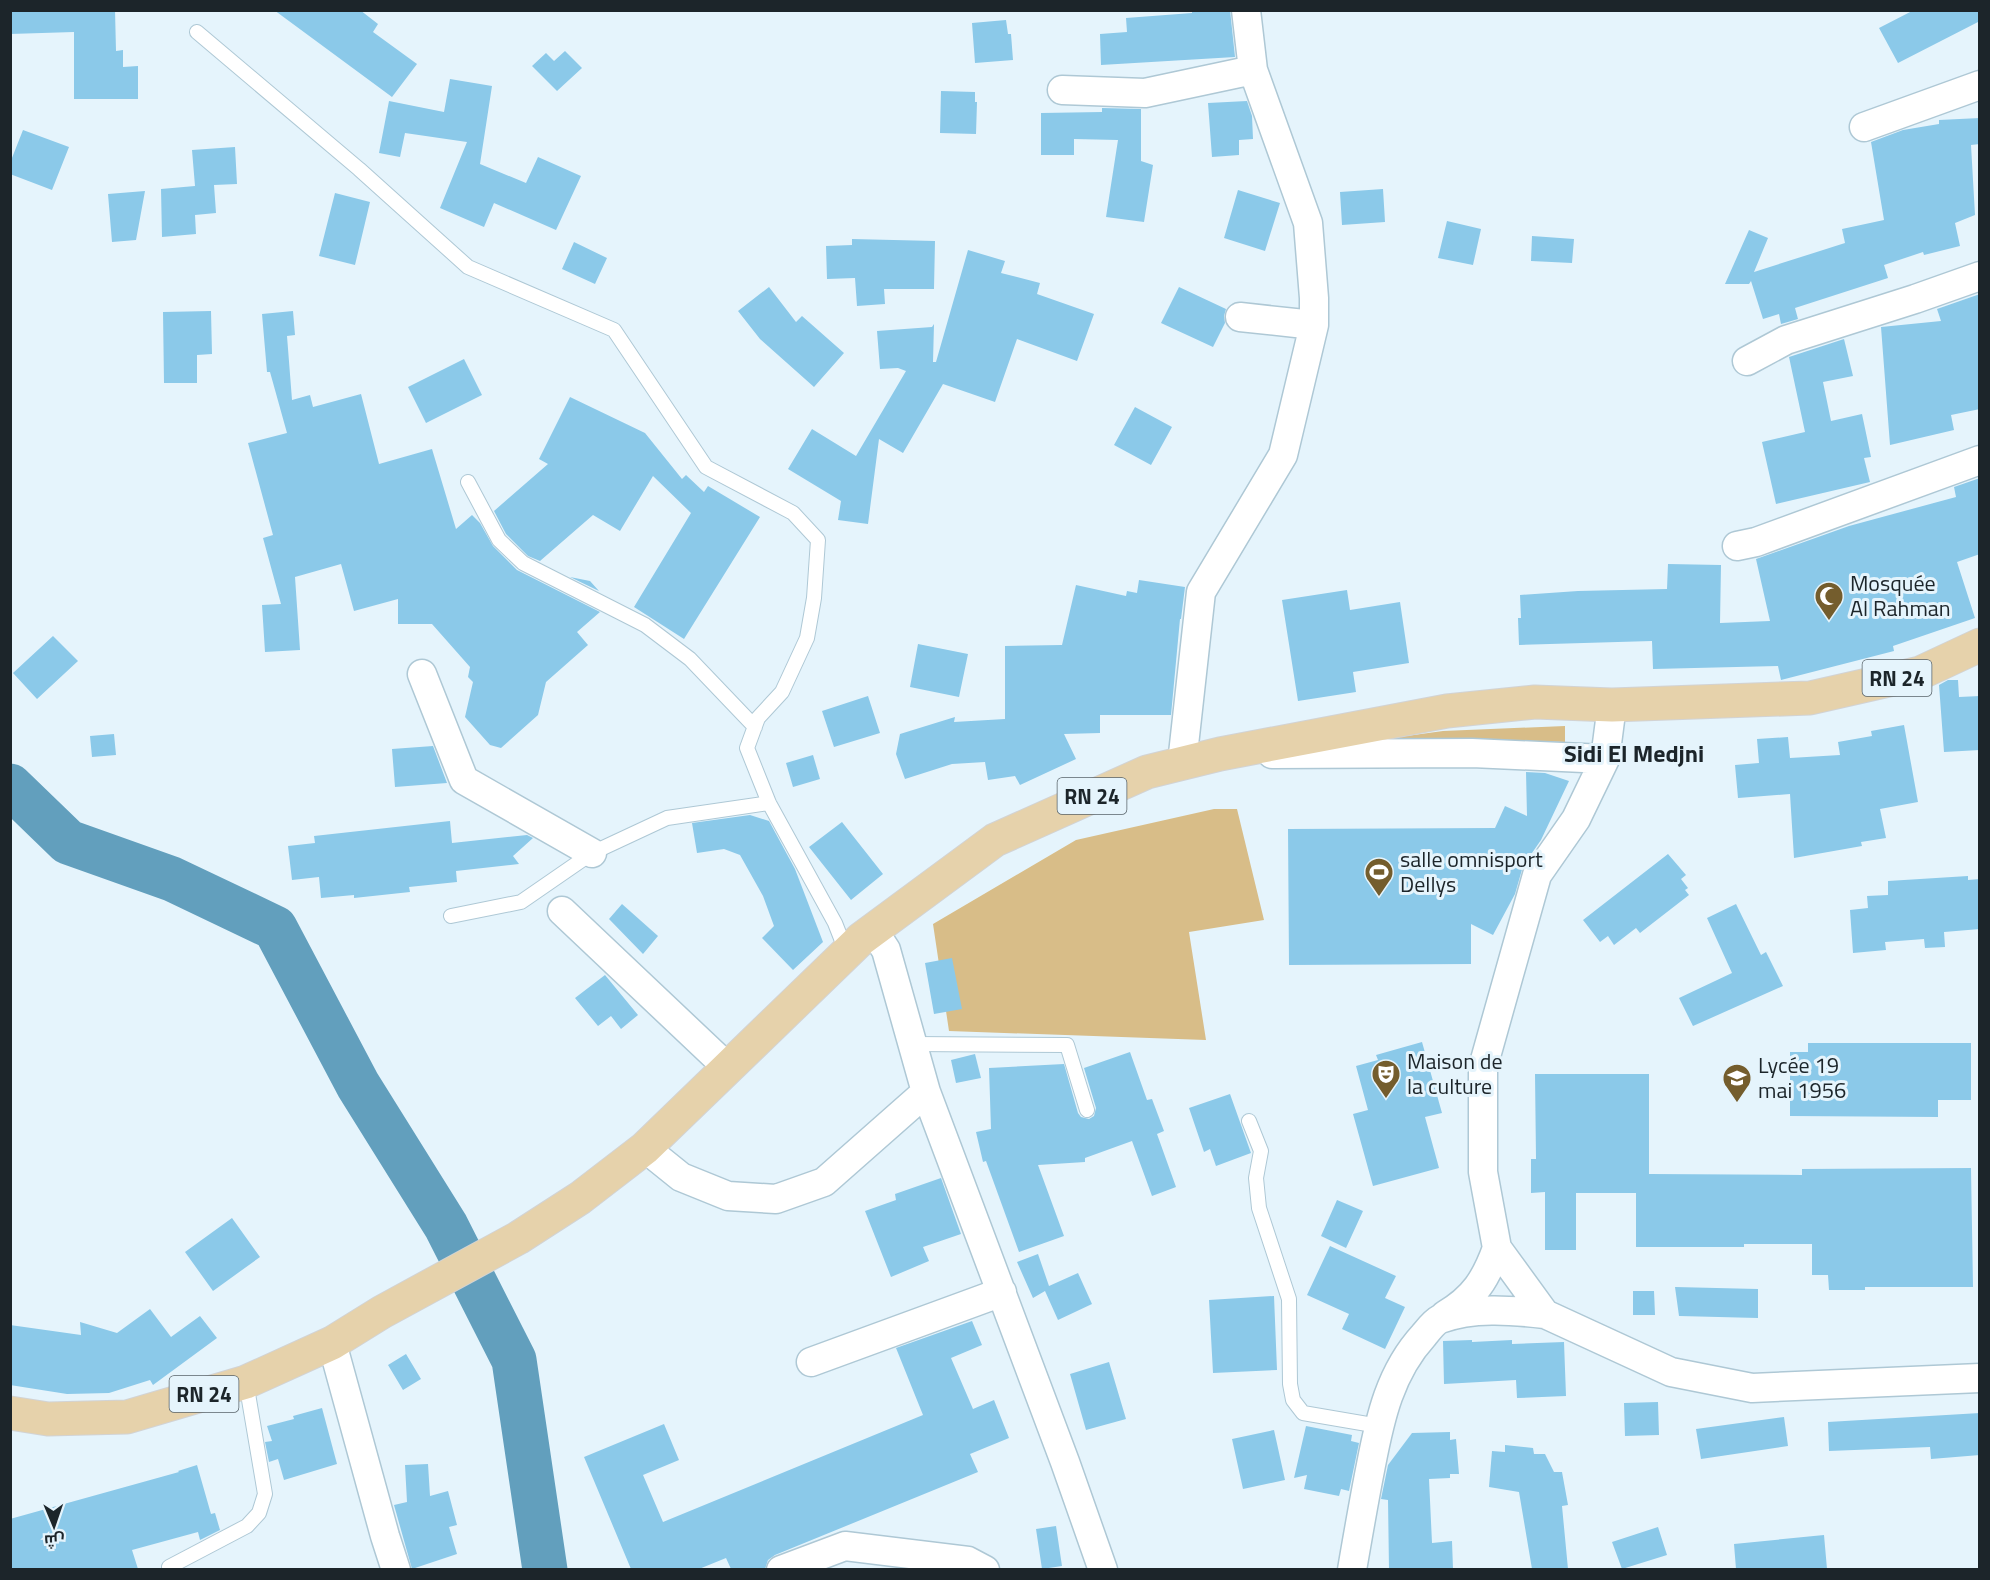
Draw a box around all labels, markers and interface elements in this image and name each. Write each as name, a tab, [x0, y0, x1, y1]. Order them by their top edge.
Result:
place label: Mosquée Al Rahman	[1850, 566, 1951, 625]
mosque icon: Mosquée Al Rahman	[1813, 580, 1845, 622]
road number: RN 24	[1862, 660, 1932, 696]
district label: Sidi El Medjni	[1564, 735, 1704, 771]
road number: RN 24	[1058, 778, 1126, 814]
place label: salle omnisport Dellys	[1400, 842, 1543, 901]
sports icon: salle omnisport Dellys	[1363, 856, 1395, 898]
place label: Maison de la culture	[1407, 1044, 1503, 1103]
place label: Lycée 19 mai 1956	[1758, 1048, 1846, 1107]
theatre icon: Maison de la culture	[1370, 1058, 1402, 1100]
school or university icon: Lycée 19 mai 1956	[1721, 1062, 1753, 1104]
road number: RN 24	[170, 1376, 238, 1412]
north arrow	[24, 1496, 84, 1556]
text: ش	[44, 1529, 65, 1553]

